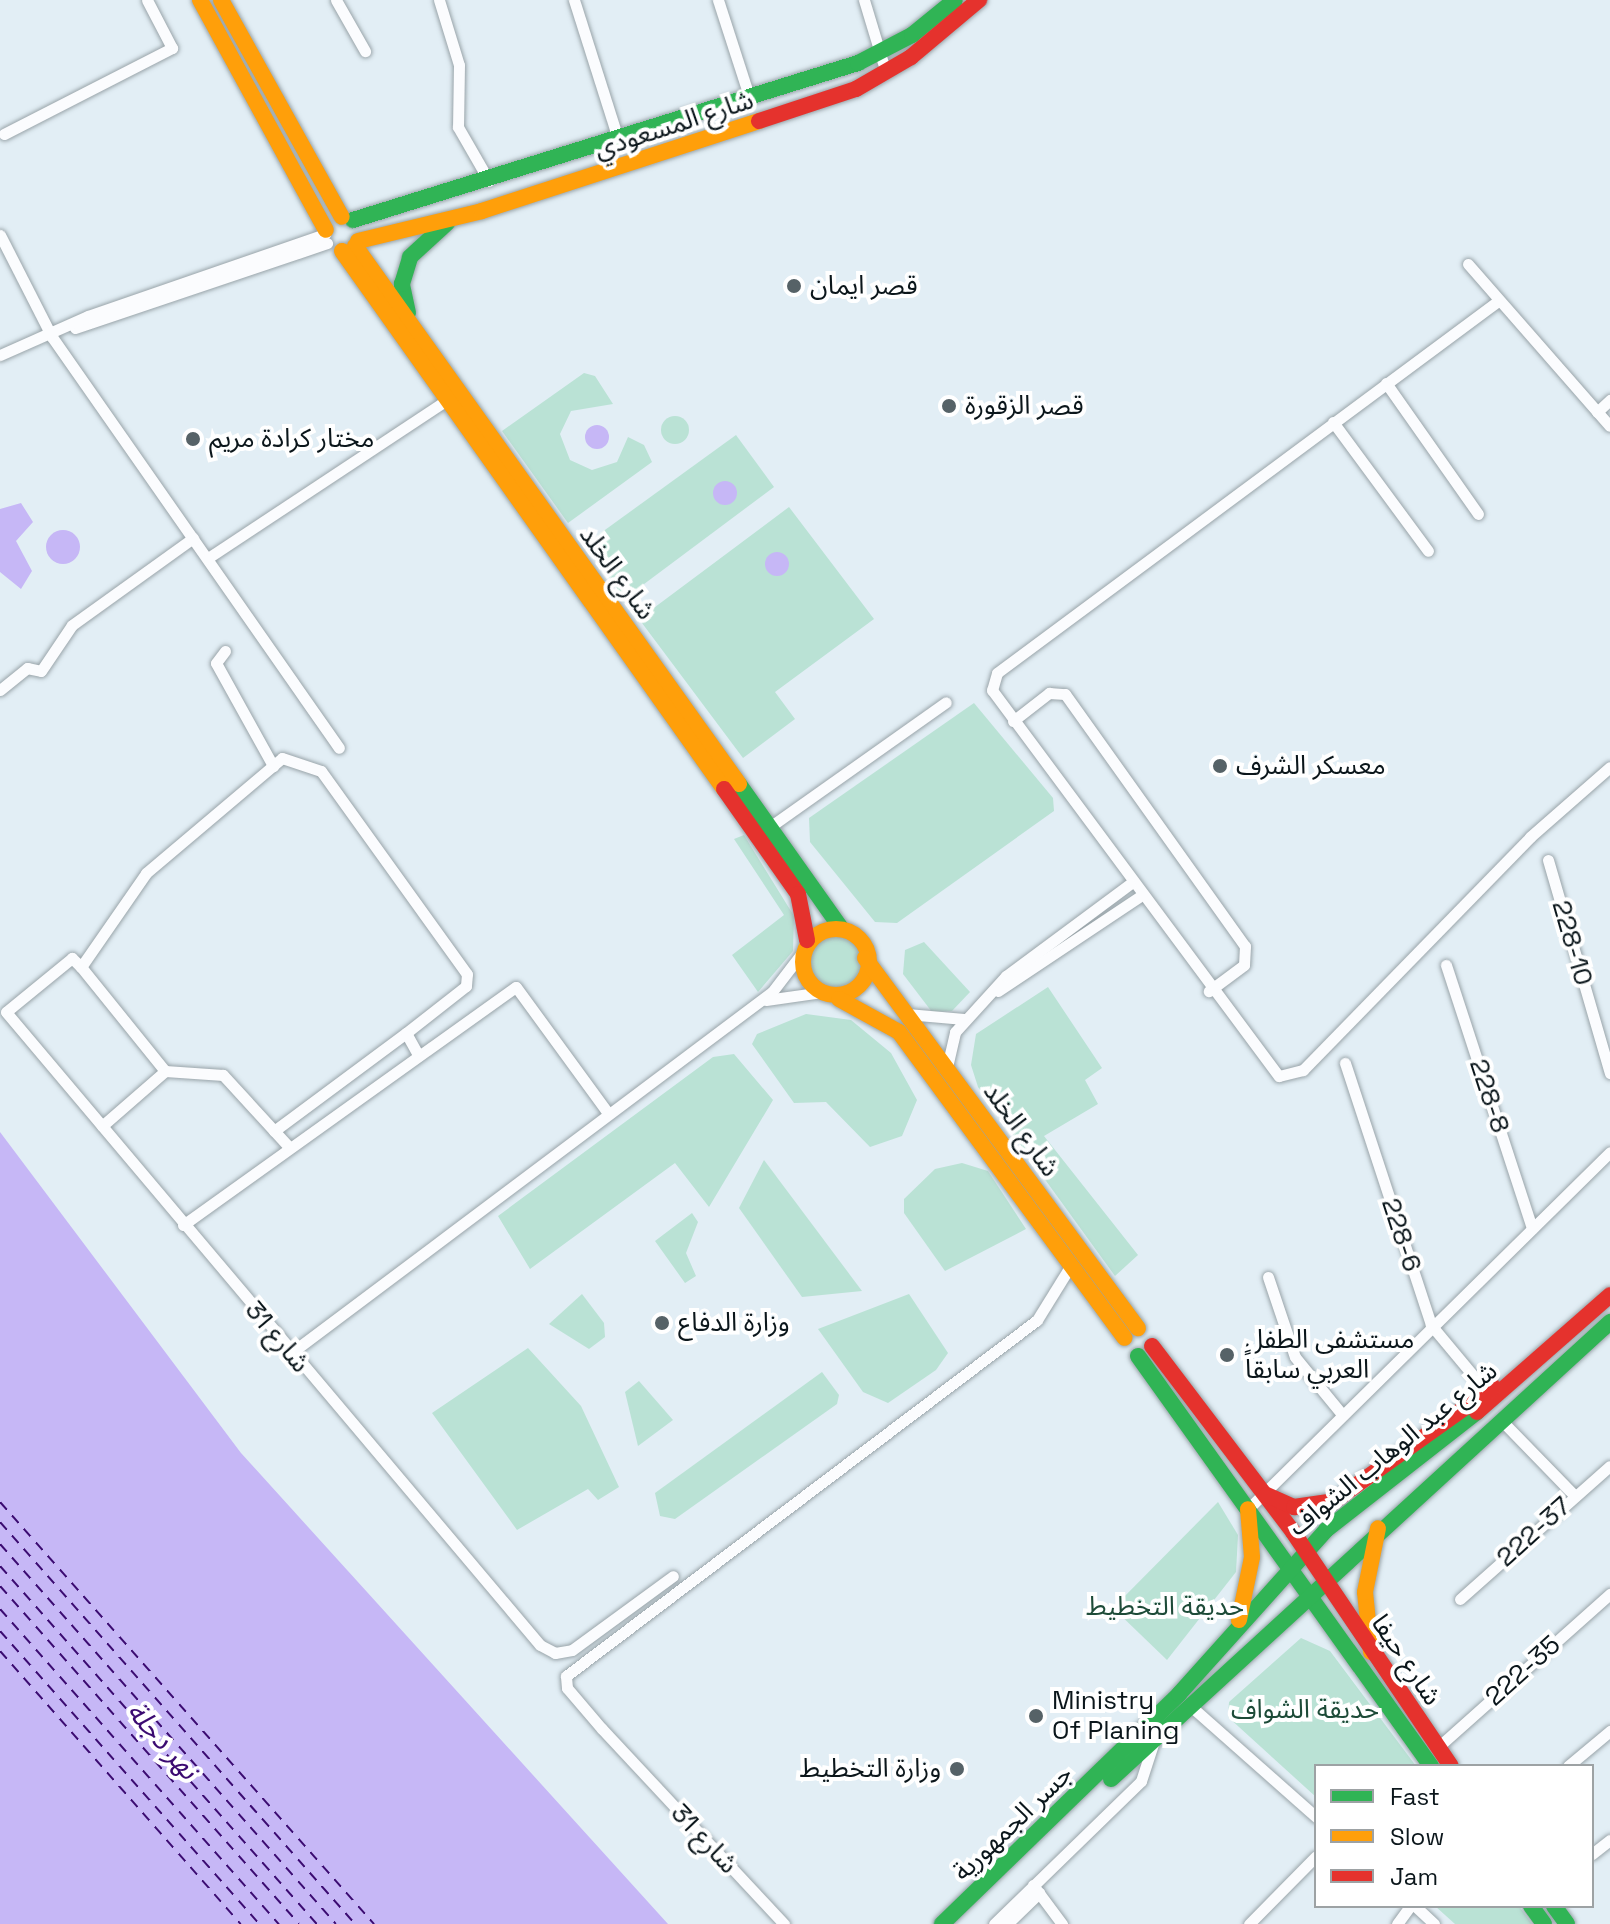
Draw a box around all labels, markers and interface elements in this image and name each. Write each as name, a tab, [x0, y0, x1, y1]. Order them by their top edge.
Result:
street label: شارع المسعودي	[591, 85, 757, 165]
place label: قصر ايمان	[810, 270, 918, 302]
marker: قصر ايمان	[785, 277, 803, 295]
place label: قصر الزقورة	[965, 390, 1084, 422]
marker: قصر الزقورة	[940, 397, 958, 415]
place label: مختار كرادة مريم	[209, 423, 374, 455]
marker: مختار كرادة مريم	[184, 430, 202, 448]
street label: شارع الخلد	[572, 520, 662, 626]
place label: معسكر الشرف	[1236, 750, 1386, 782]
marker: معسكر الشرف	[1211, 757, 1229, 775]
street label: 228-10	[1545, 897, 1599, 989]
street label: 228-8	[1462, 1055, 1516, 1137]
street label: شارع الخلد	[976, 1077, 1066, 1183]
street label: 228-6	[1375, 1194, 1427, 1276]
street label: شارع 31	[238, 1295, 316, 1379]
place label: وزارة الدفاع	[678, 1307, 790, 1339]
marker: وزارة الدفاع	[653, 1314, 671, 1332]
place label: مستشفى الطفل العربي سابقاً	[1245, 1324, 1414, 1386]
marker: مستشفى الطفل العربي سابقاً	[1216, 1344, 1238, 1366]
street label: شارع عبد الوهاب الشواف	[1282, 1355, 1504, 1543]
street label: 222-37	[1490, 1491, 1578, 1573]
park label: حديقة التخطيط	[1086, 1591, 1244, 1623]
street label: شارع حيفا	[1364, 1609, 1448, 1711]
street label: 222-35	[1479, 1629, 1567, 1713]
place label: Ministry Of Planing	[1052, 1685, 1179, 1746]
water label: نهر دجلة	[120, 1694, 206, 1786]
park label: حديقة الشواف	[1231, 1694, 1379, 1726]
marker: Ministry Of Planing	[1027, 1707, 1045, 1725]
place label: وزارة التخطيط	[800, 1753, 941, 1785]
street label: جسر الجمهورية	[947, 1758, 1079, 1888]
marker: وزارة التخطيط	[948, 1760, 966, 1778]
legend	[1314, 1764, 1594, 1908]
text: Fast	[1390, 1781, 1440, 1812]
street label: شارع 31	[664, 1798, 744, 1880]
text: Slow	[1390, 1821, 1444, 1852]
text: Jam	[1390, 1861, 1438, 1892]

